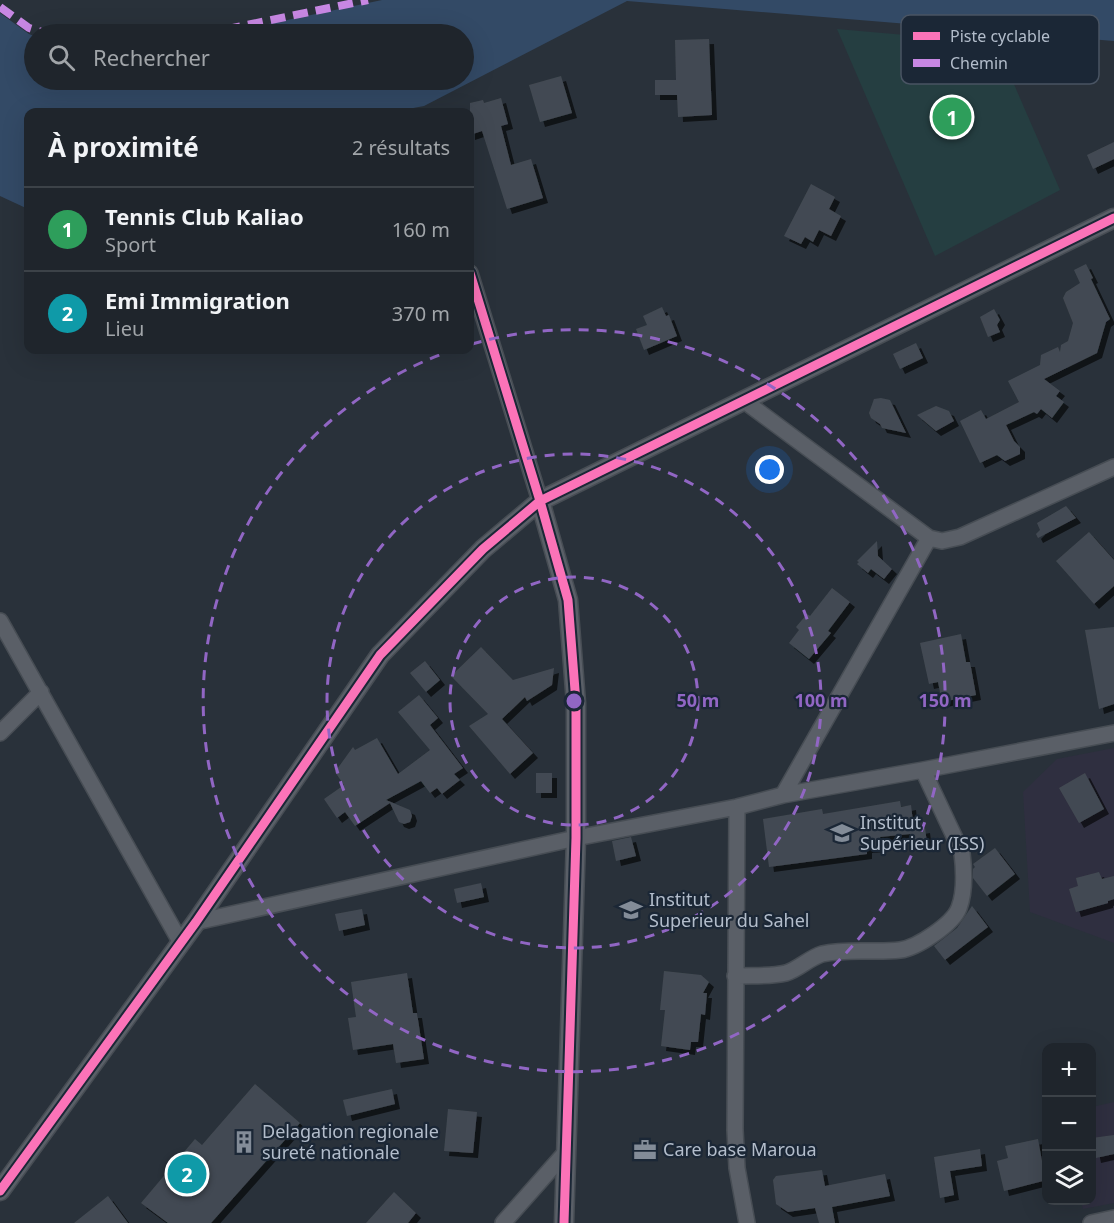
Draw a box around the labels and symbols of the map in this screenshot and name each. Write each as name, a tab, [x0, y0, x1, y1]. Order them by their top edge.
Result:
legend	[901, 15, 1099, 84]
text: Piste cyclable	[950, 25, 1050, 47]
text: Chemin	[950, 52, 1008, 74]
pin: 1	[932, 94, 972, 140]
your location	[755, 455, 784, 484]
text: 50 m	[677, 688, 719, 712]
text: 100 m	[794, 688, 848, 712]
text: 150 m	[918, 688, 972, 712]
centre of rings	[564, 691, 584, 711]
place label: Institut Supérieur (ISS)	[860, 810, 984, 855]
school or university icon: Institut Supérieur (ISS)	[829, 820, 855, 846]
place label: Institut Superieur du Sahel	[649, 887, 809, 932]
school or university icon: Institut Superieur du Sahel	[618, 897, 644, 923]
place label: Delagation regionale sureté nationale	[262, 1119, 439, 1164]
building icon: Delagation regionale sureté nationale	[231, 1129, 257, 1155]
office icon: Care base Maroua	[632, 1137, 658, 1163]
place label: Care base Maroua	[663, 1137, 817, 1161]
pin: 2	[168, 1152, 207, 1196]

